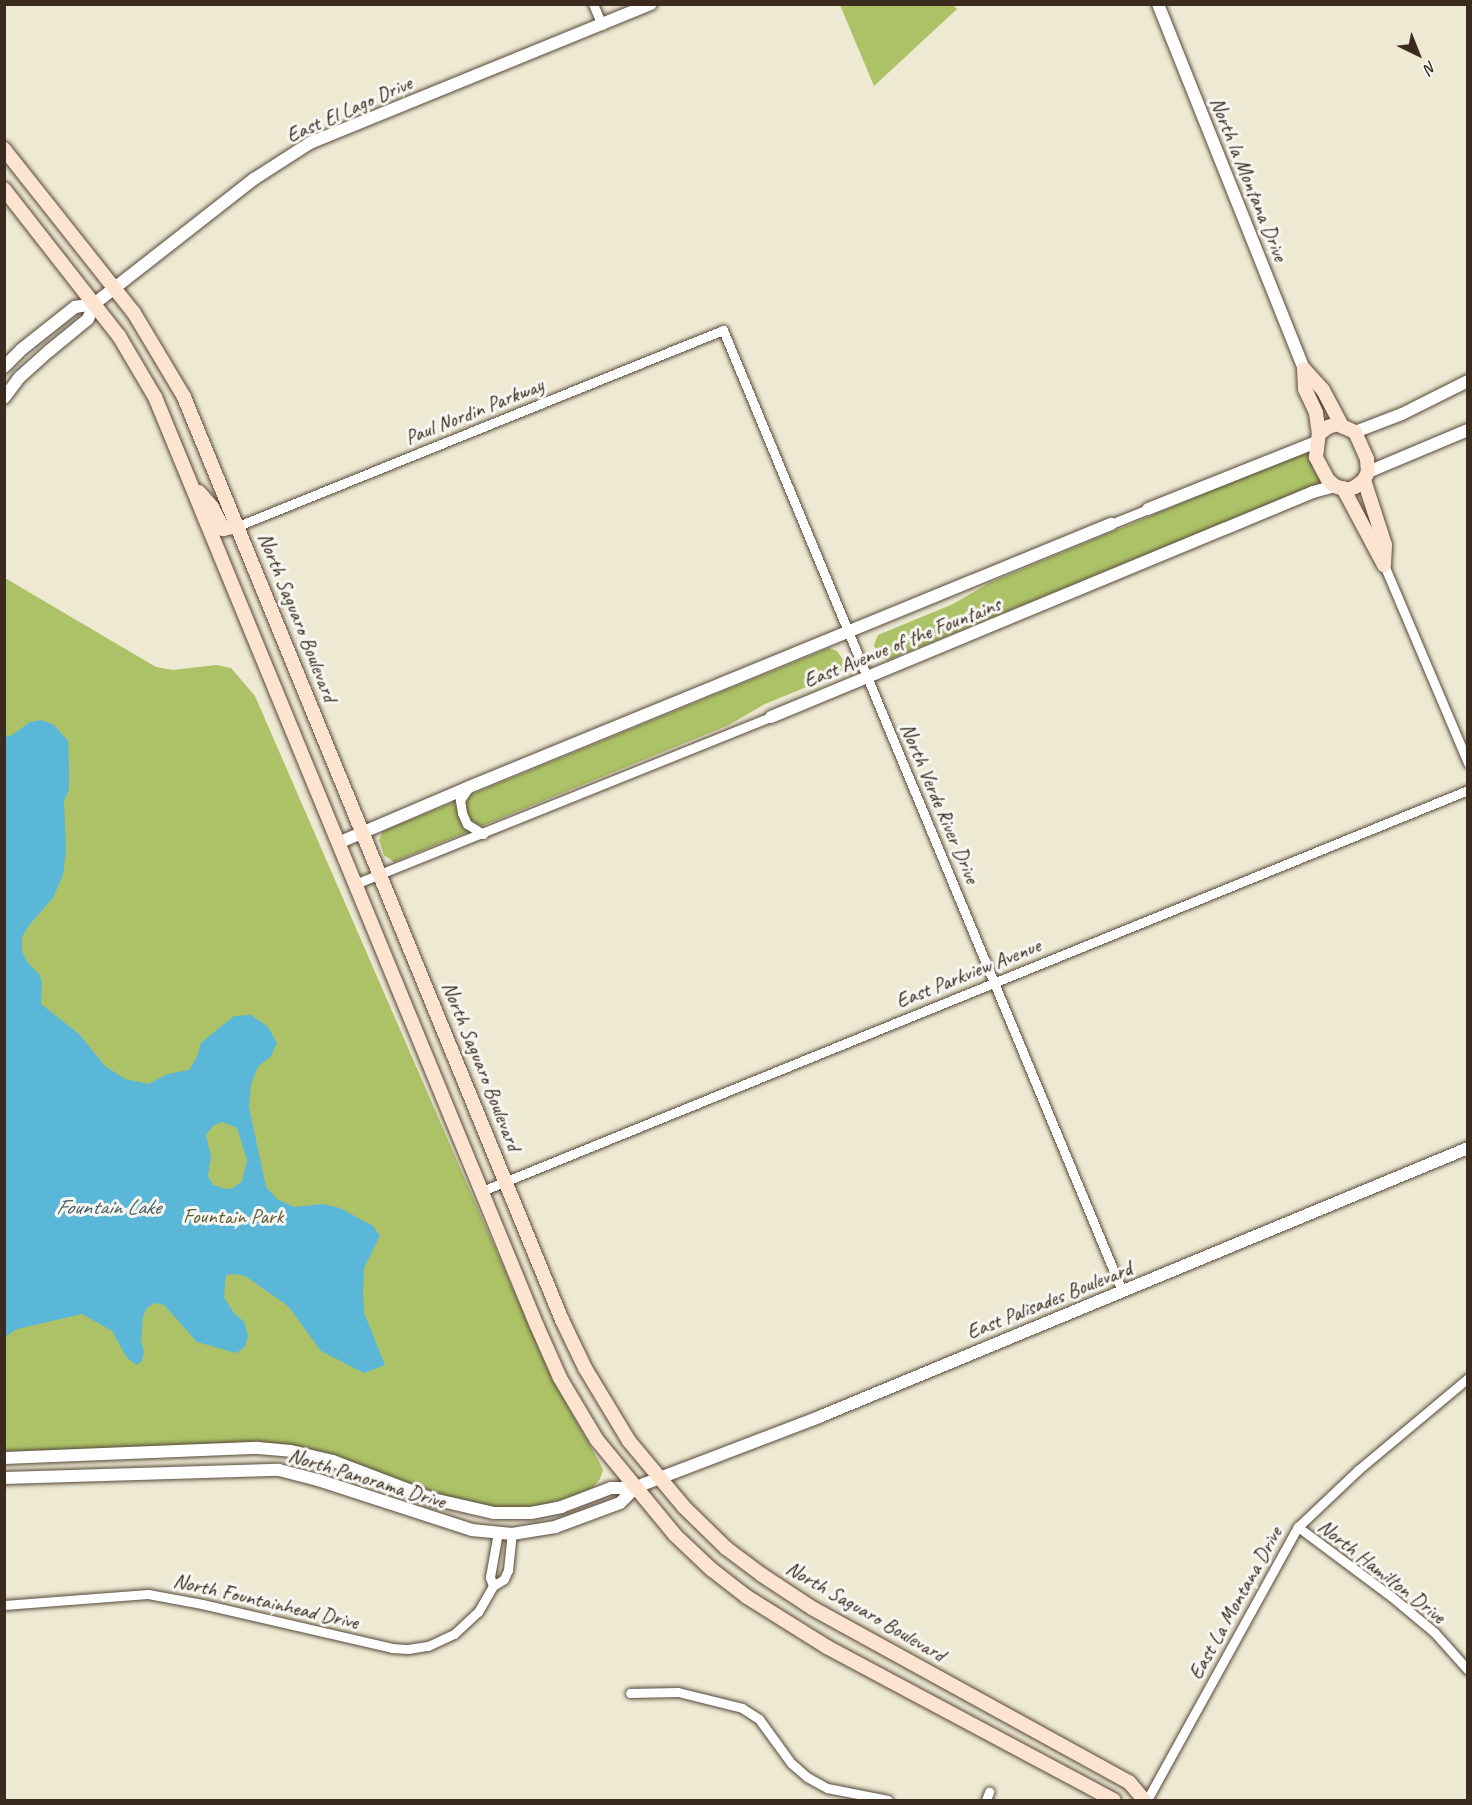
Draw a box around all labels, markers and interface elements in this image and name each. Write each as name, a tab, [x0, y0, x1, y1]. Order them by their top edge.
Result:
north arrow	[1388, 24, 1448, 84]
text: N	[1420, 56, 1441, 78]
street label: East El Lago Drive	[282, 70, 416, 148]
street label: North la Montana Drive	[1205, 93, 1293, 265]
street label: Paul Nordin Parkway	[400, 372, 548, 450]
street label: North Saguaro Boulevard	[252, 529, 344, 705]
street label: East Avenue of the Fountains	[800, 591, 1004, 693]
street label: North Verde River Drive	[895, 719, 985, 887]
street label: East Parkview Avenue	[892, 932, 1044, 1014]
street label: North Saguaro Boulevard	[436, 978, 528, 1154]
water label: Fountain Lake	[55, 1195, 161, 1221]
park label: Fountain Park	[182, 1203, 284, 1229]
street label: East Palisades Boulevard	[962, 1255, 1136, 1345]
street label: North Panorama Drive	[285, 1442, 449, 1514]
street label: North Hamilton Drive	[1313, 1513, 1451, 1629]
street label: East La Montana Drive	[1183, 1522, 1287, 1684]
street label: North Saguaro Boulevard	[781, 1555, 951, 1667]
street label: North Fountainhead Drive	[172, 1568, 360, 1634]

